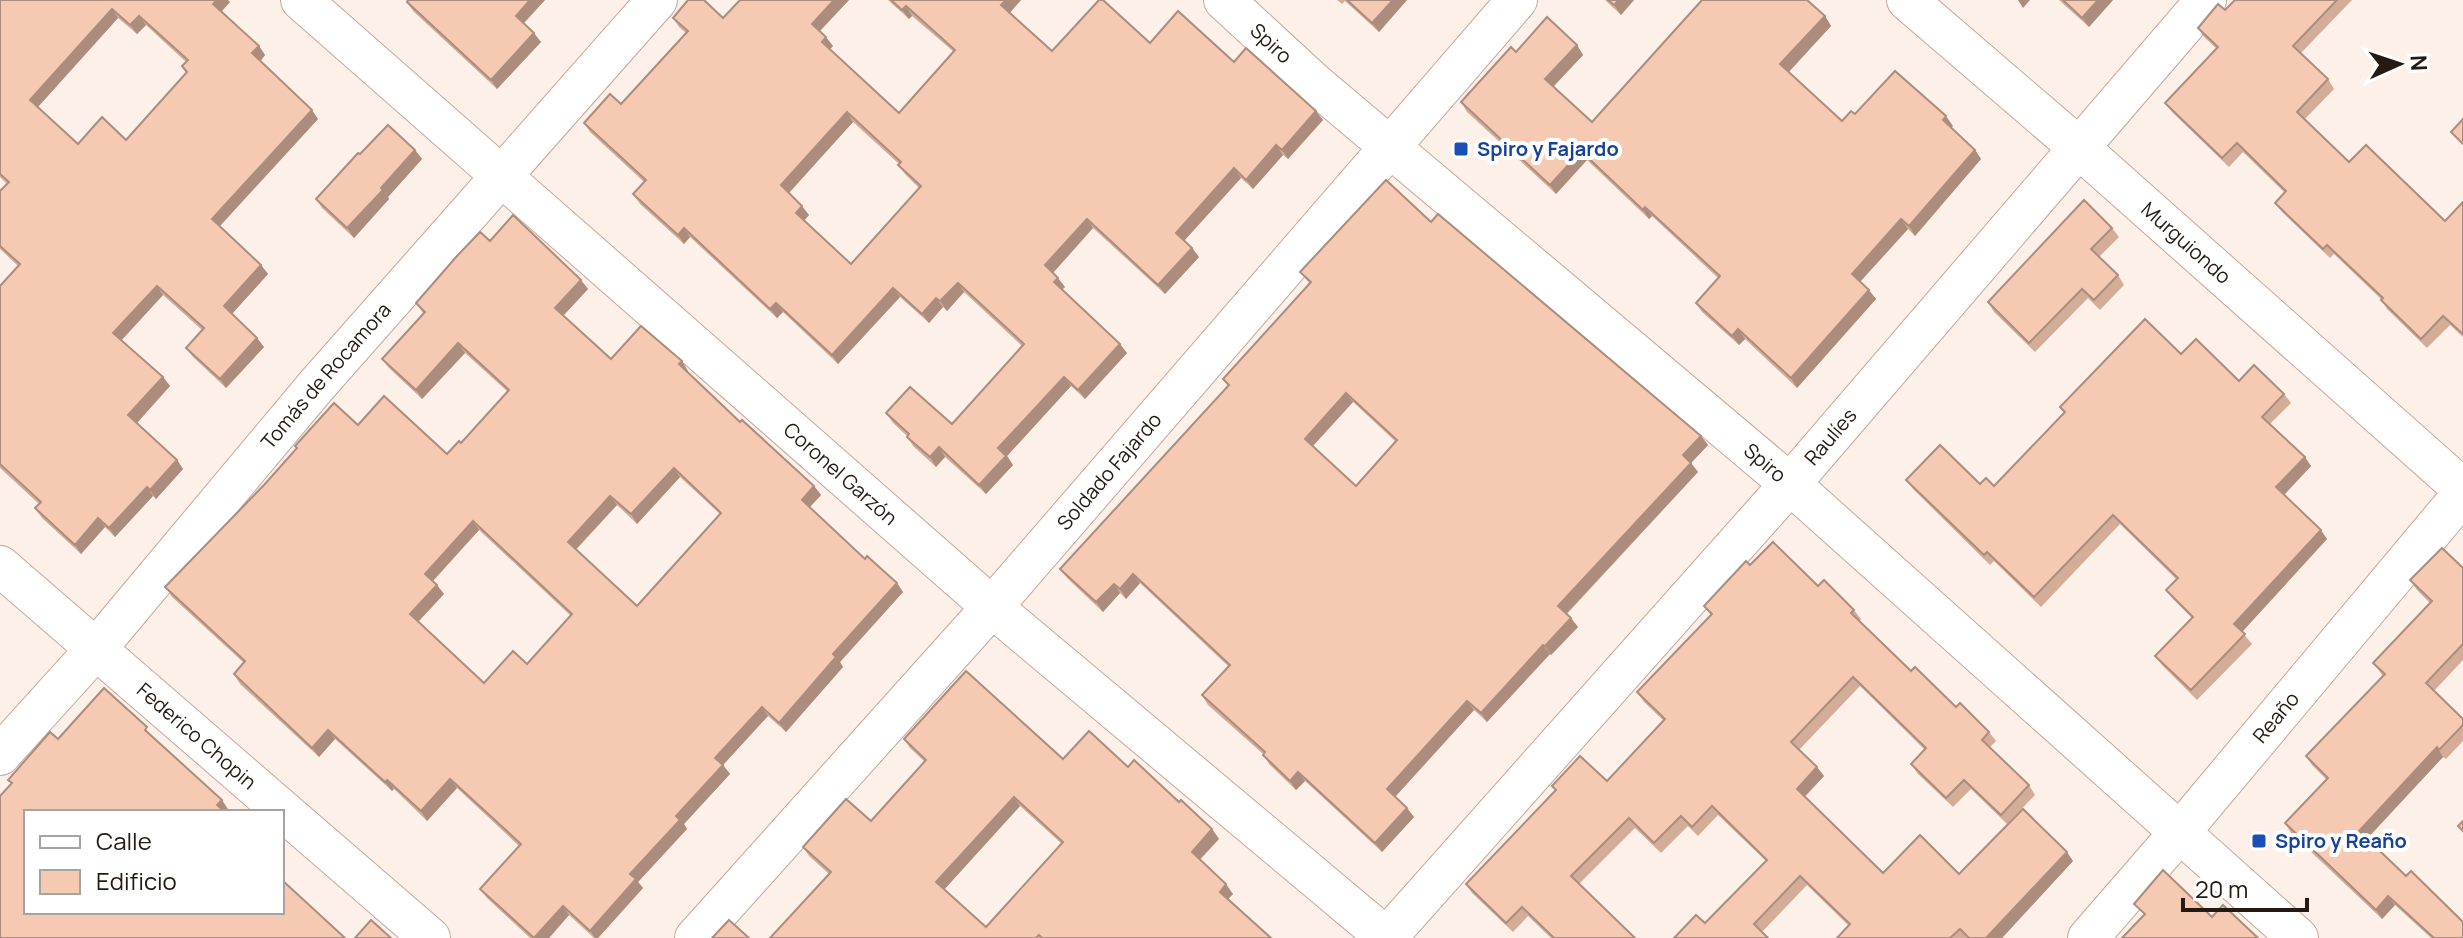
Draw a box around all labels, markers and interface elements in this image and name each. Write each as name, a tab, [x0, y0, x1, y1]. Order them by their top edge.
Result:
street label: Spiro	[1245, 17, 1298, 69]
north arrow	[2359, 24, 2439, 104]
text: N	[2404, 54, 2434, 72]
place label: Spiro y Fajardo	[1477, 135, 1619, 162]
marker: Spiro y Fajardo	[1452, 140, 1470, 158]
street label: Murguiondo	[2136, 196, 2237, 290]
street label: Tomás de Rocamora	[255, 297, 397, 455]
street label: Raulíes	[1798, 402, 1862, 471]
street label: Soldado Fajardo	[1051, 406, 1167, 536]
street label: Coronel Garzón	[778, 416, 903, 531]
street label: Spiro	[1738, 437, 1792, 488]
street label: Federico Chopin	[131, 676, 263, 795]
street label: Reaño	[2246, 686, 2305, 748]
legend	[24, 810, 284, 914]
text: Calle	[96, 824, 152, 857]
place label: Spiro y Reaño	[2275, 827, 2407, 854]
marker: Spiro y Reaño	[2250, 832, 2268, 850]
scale bar	[2183, 862, 2307, 912]
text: Edificio	[96, 864, 177, 897]
text: 20 m	[2195, 872, 2248, 905]

